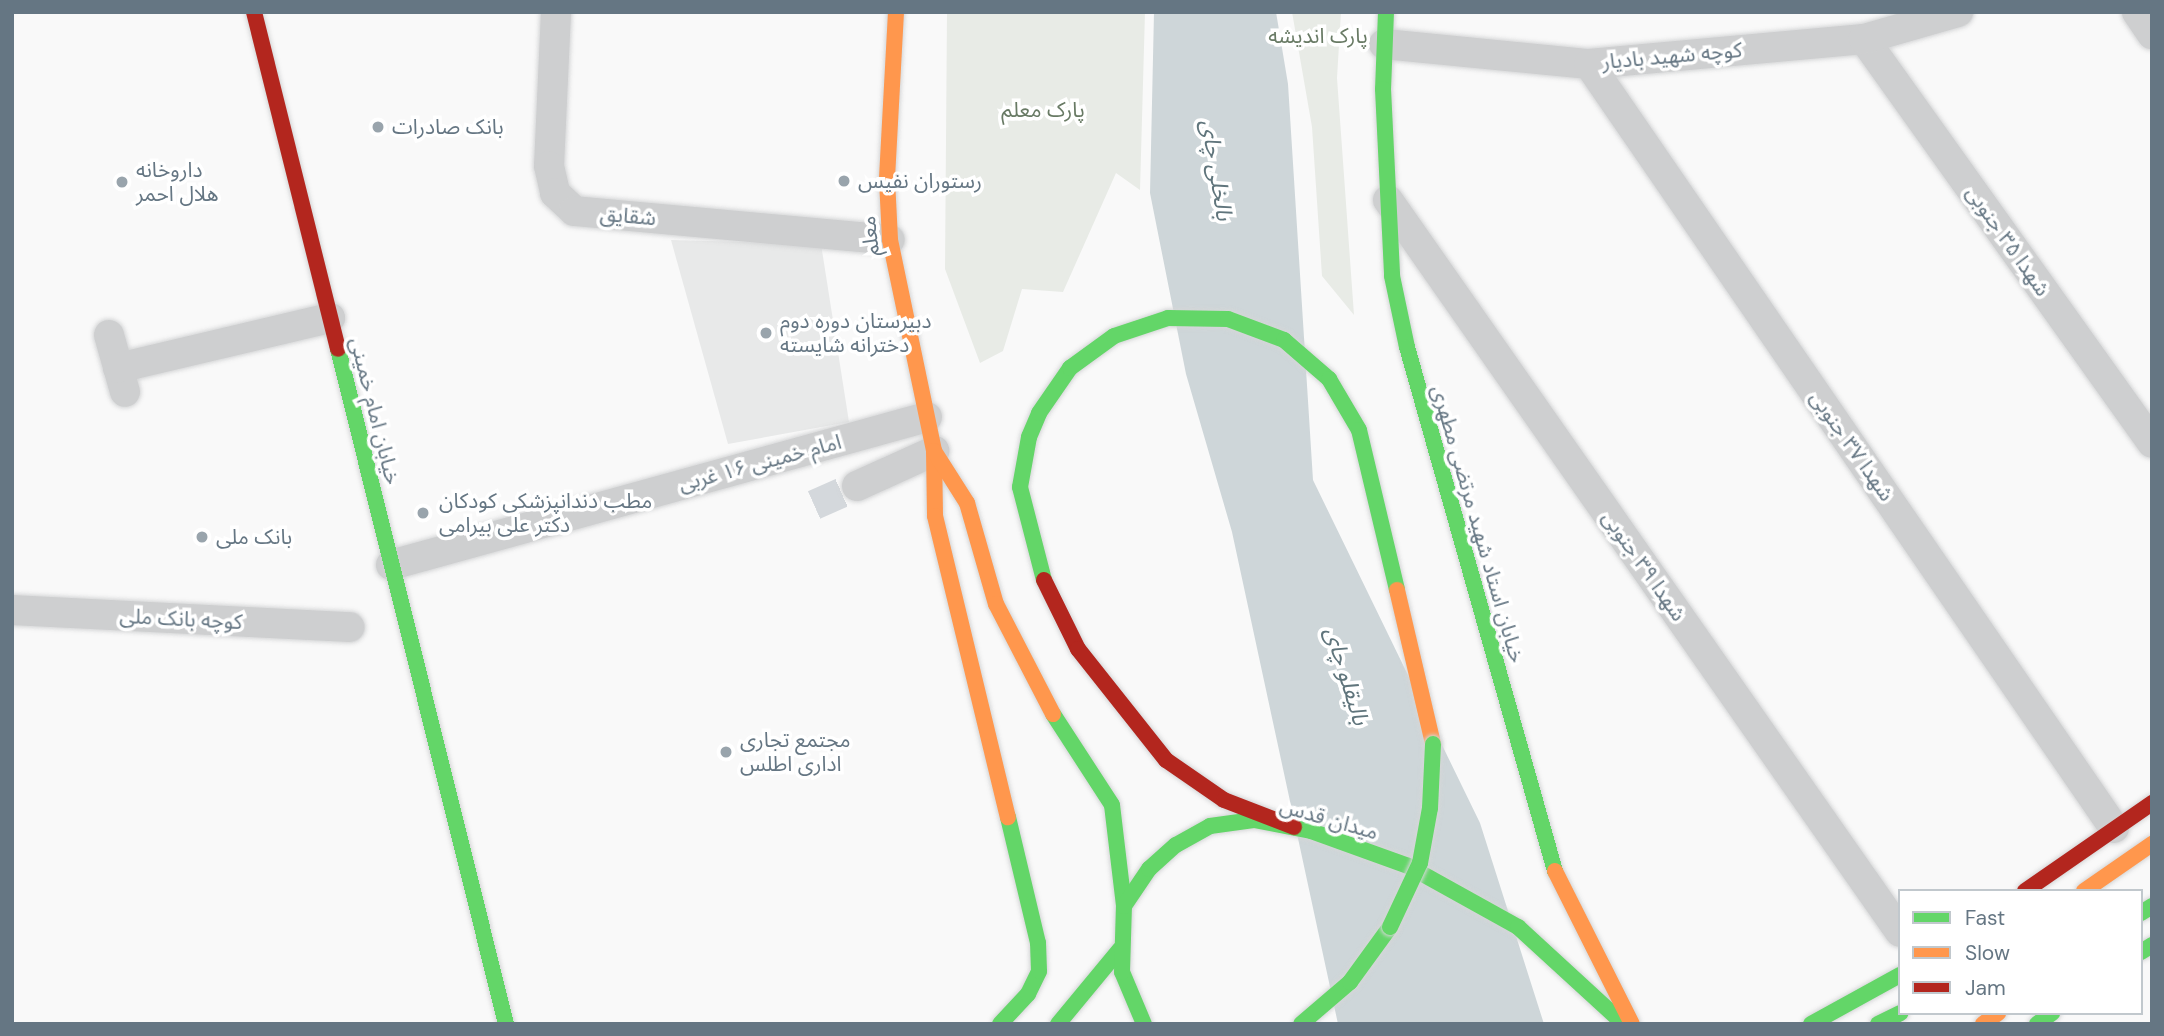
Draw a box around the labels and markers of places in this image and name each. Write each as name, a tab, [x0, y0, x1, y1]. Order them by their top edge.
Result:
place label: بانک صادرات	[392, 114, 504, 140]
marker: بانک صادرات	[370, 119, 386, 135]
place label: داروخانه هلال احمر	[136, 157, 219, 207]
place label: رستوران نفیس	[858, 168, 982, 194]
marker: رستوران نفیس	[836, 173, 852, 189]
marker: داروخانه هلال احمر	[114, 174, 130, 190]
place label: دبیرستان دوره دوم دخترانه شایسته	[780, 308, 931, 358]
marker: دبیرستان دوره دوم دخترانه شایسته	[758, 325, 774, 341]
place label: مطب دندانپزشکی کودکان دکتر علی بیرامی	[439, 488, 652, 538]
marker: مطب دندانپزشکی کودکان دکتر علی بیرامی	[413, 503, 433, 523]
place label: بانک ملی	[216, 524, 292, 550]
marker: بانک ملی	[194, 529, 210, 545]
place label: مجتمع تجاری اداری اطلس	[740, 727, 851, 777]
marker: مجتمع تجاری اداری اطلس	[718, 744, 734, 760]

